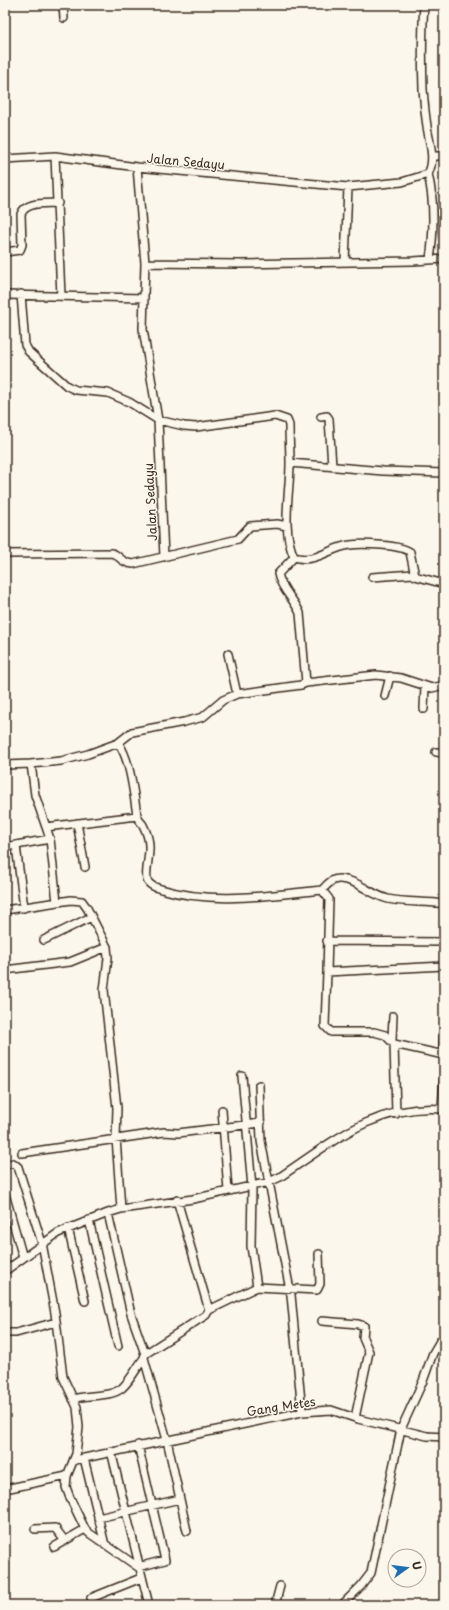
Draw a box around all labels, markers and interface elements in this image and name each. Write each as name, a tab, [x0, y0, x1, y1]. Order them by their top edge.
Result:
street label: Jalan Sedayu	[146, 149, 226, 173]
street label: Jalan Sedayu	[139, 462, 161, 542]
street label: Gang Metes	[245, 1392, 317, 1420]
north arrow	[387, 1548, 427, 1588]
text: U	[408, 1559, 426, 1572]

